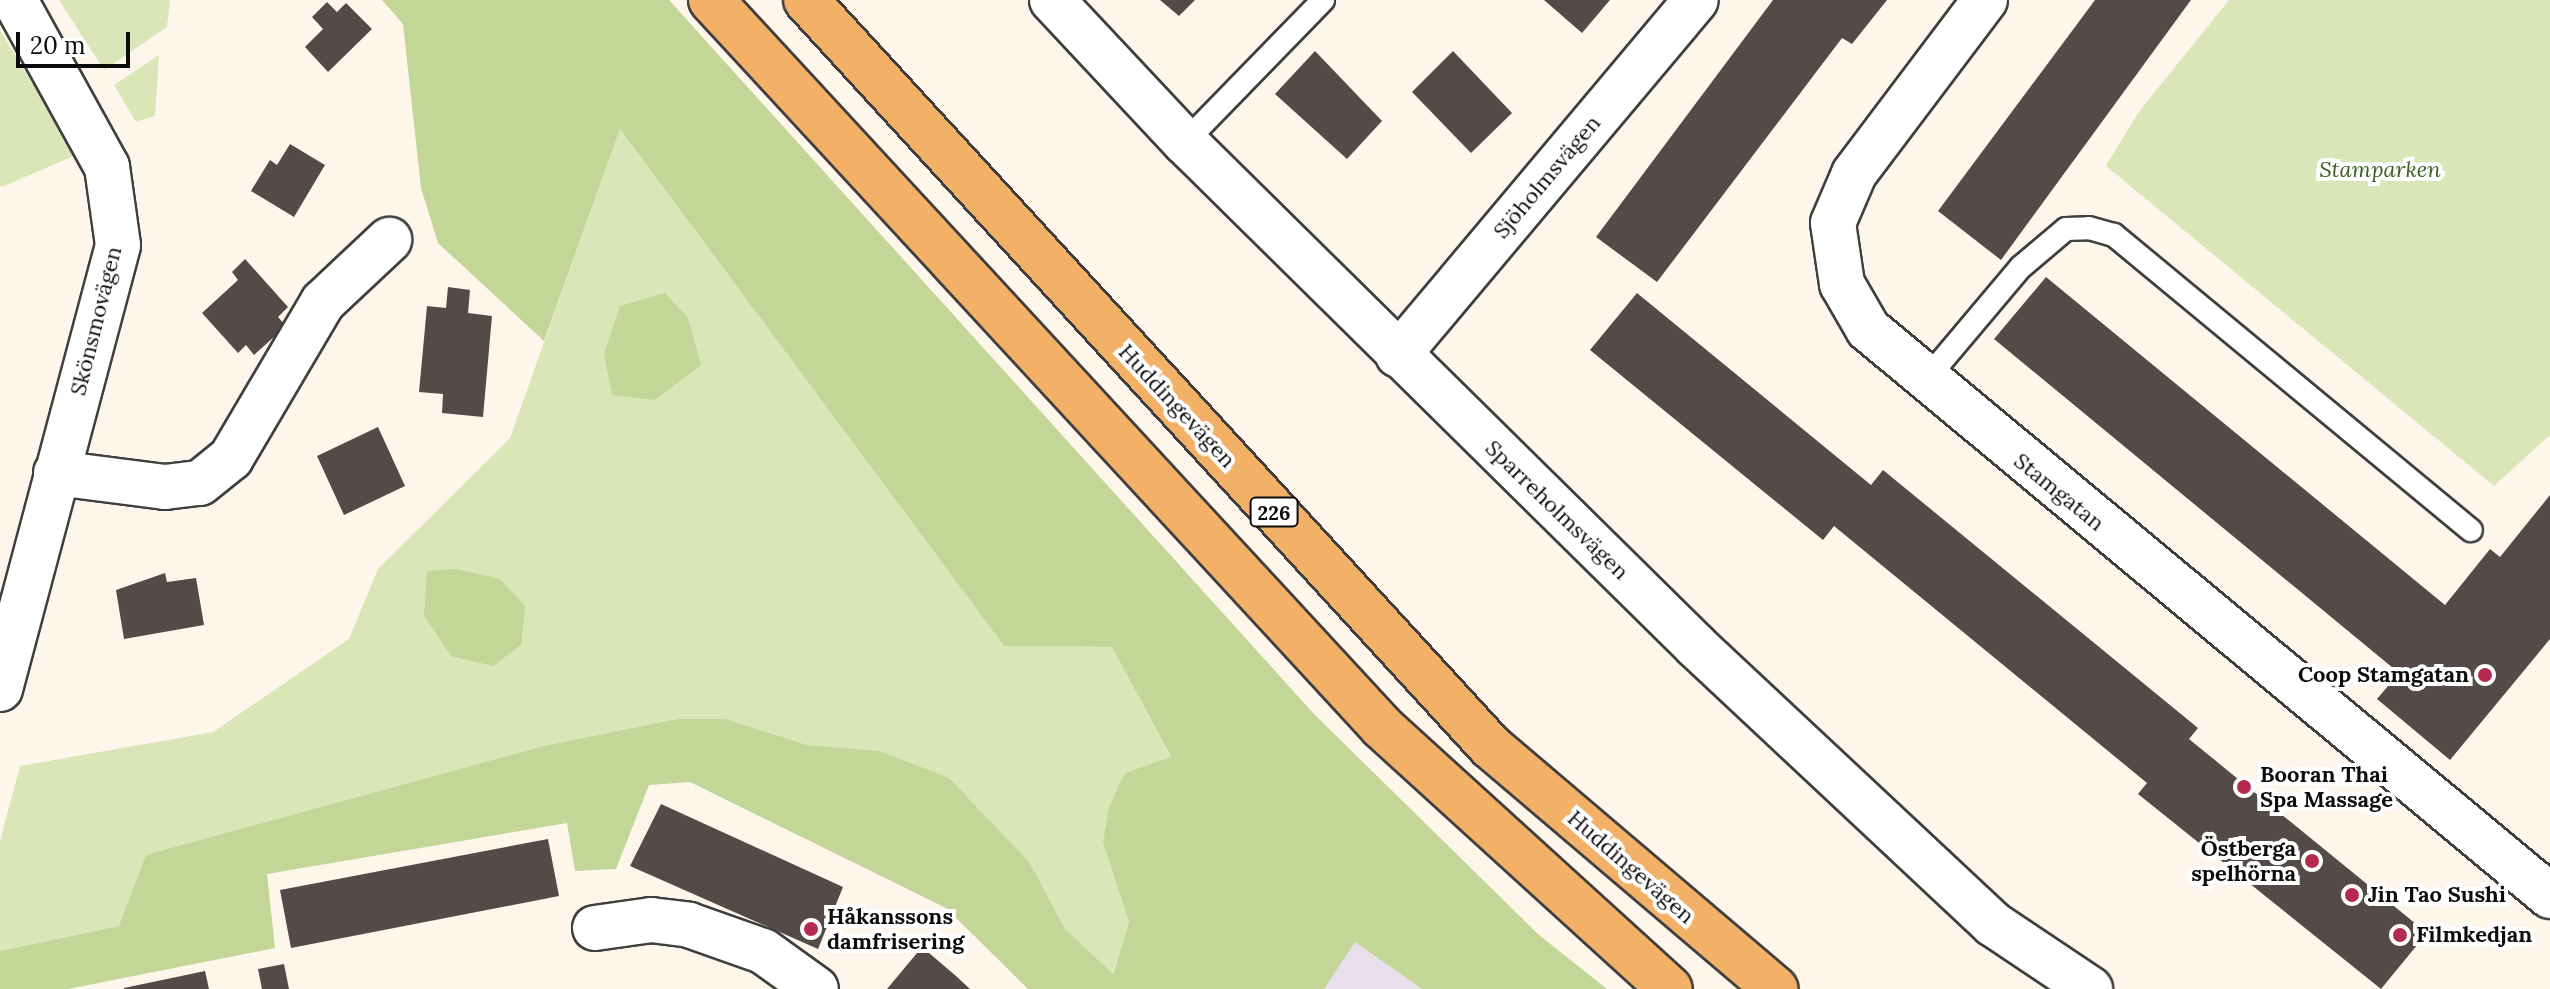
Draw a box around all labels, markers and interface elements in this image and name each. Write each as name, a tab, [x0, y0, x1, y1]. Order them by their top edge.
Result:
scale bar	[20, 16, 134, 66]
text: 20 m	[30, 30, 86, 61]
street label: Sjöholmsvägen	[1488, 110, 1606, 244]
park label: Stamparken	[2319, 157, 2441, 183]
street label: Skönsmovägen	[65, 244, 127, 398]
street label: Huddingevägen	[1113, 339, 1241, 473]
street label: Sparreholmsvägen	[1480, 435, 1634, 585]
street label: Stamgatan	[2009, 448, 2109, 536]
road number: 226	[1248, 496, 1300, 528]
place label: Coop Stamgatan	[2298, 662, 2469, 688]
marker: Coop Stamgatan	[2476, 666, 2494, 684]
place label: Booran Thai Spa Massage	[2260, 761, 2393, 812]
marker: Booran Thai Spa Massage	[2235, 778, 2253, 796]
street label: Huddingevägen	[1562, 805, 1700, 929]
place label: Östberga spelhörna	[2191, 835, 2296, 886]
marker: Östberga spelhörna	[2303, 852, 2321, 870]
place label: Jin Tao Sushi	[2368, 882, 2506, 908]
marker: Jin Tao Sushi	[2343, 886, 2361, 904]
place label: Håkanssons damfrisering	[827, 903, 964, 954]
marker: Håkanssons damfrisering	[802, 920, 820, 938]
place label: Filmkedjan	[2416, 922, 2532, 948]
marker: Filmkedjan	[2391, 926, 2409, 944]

